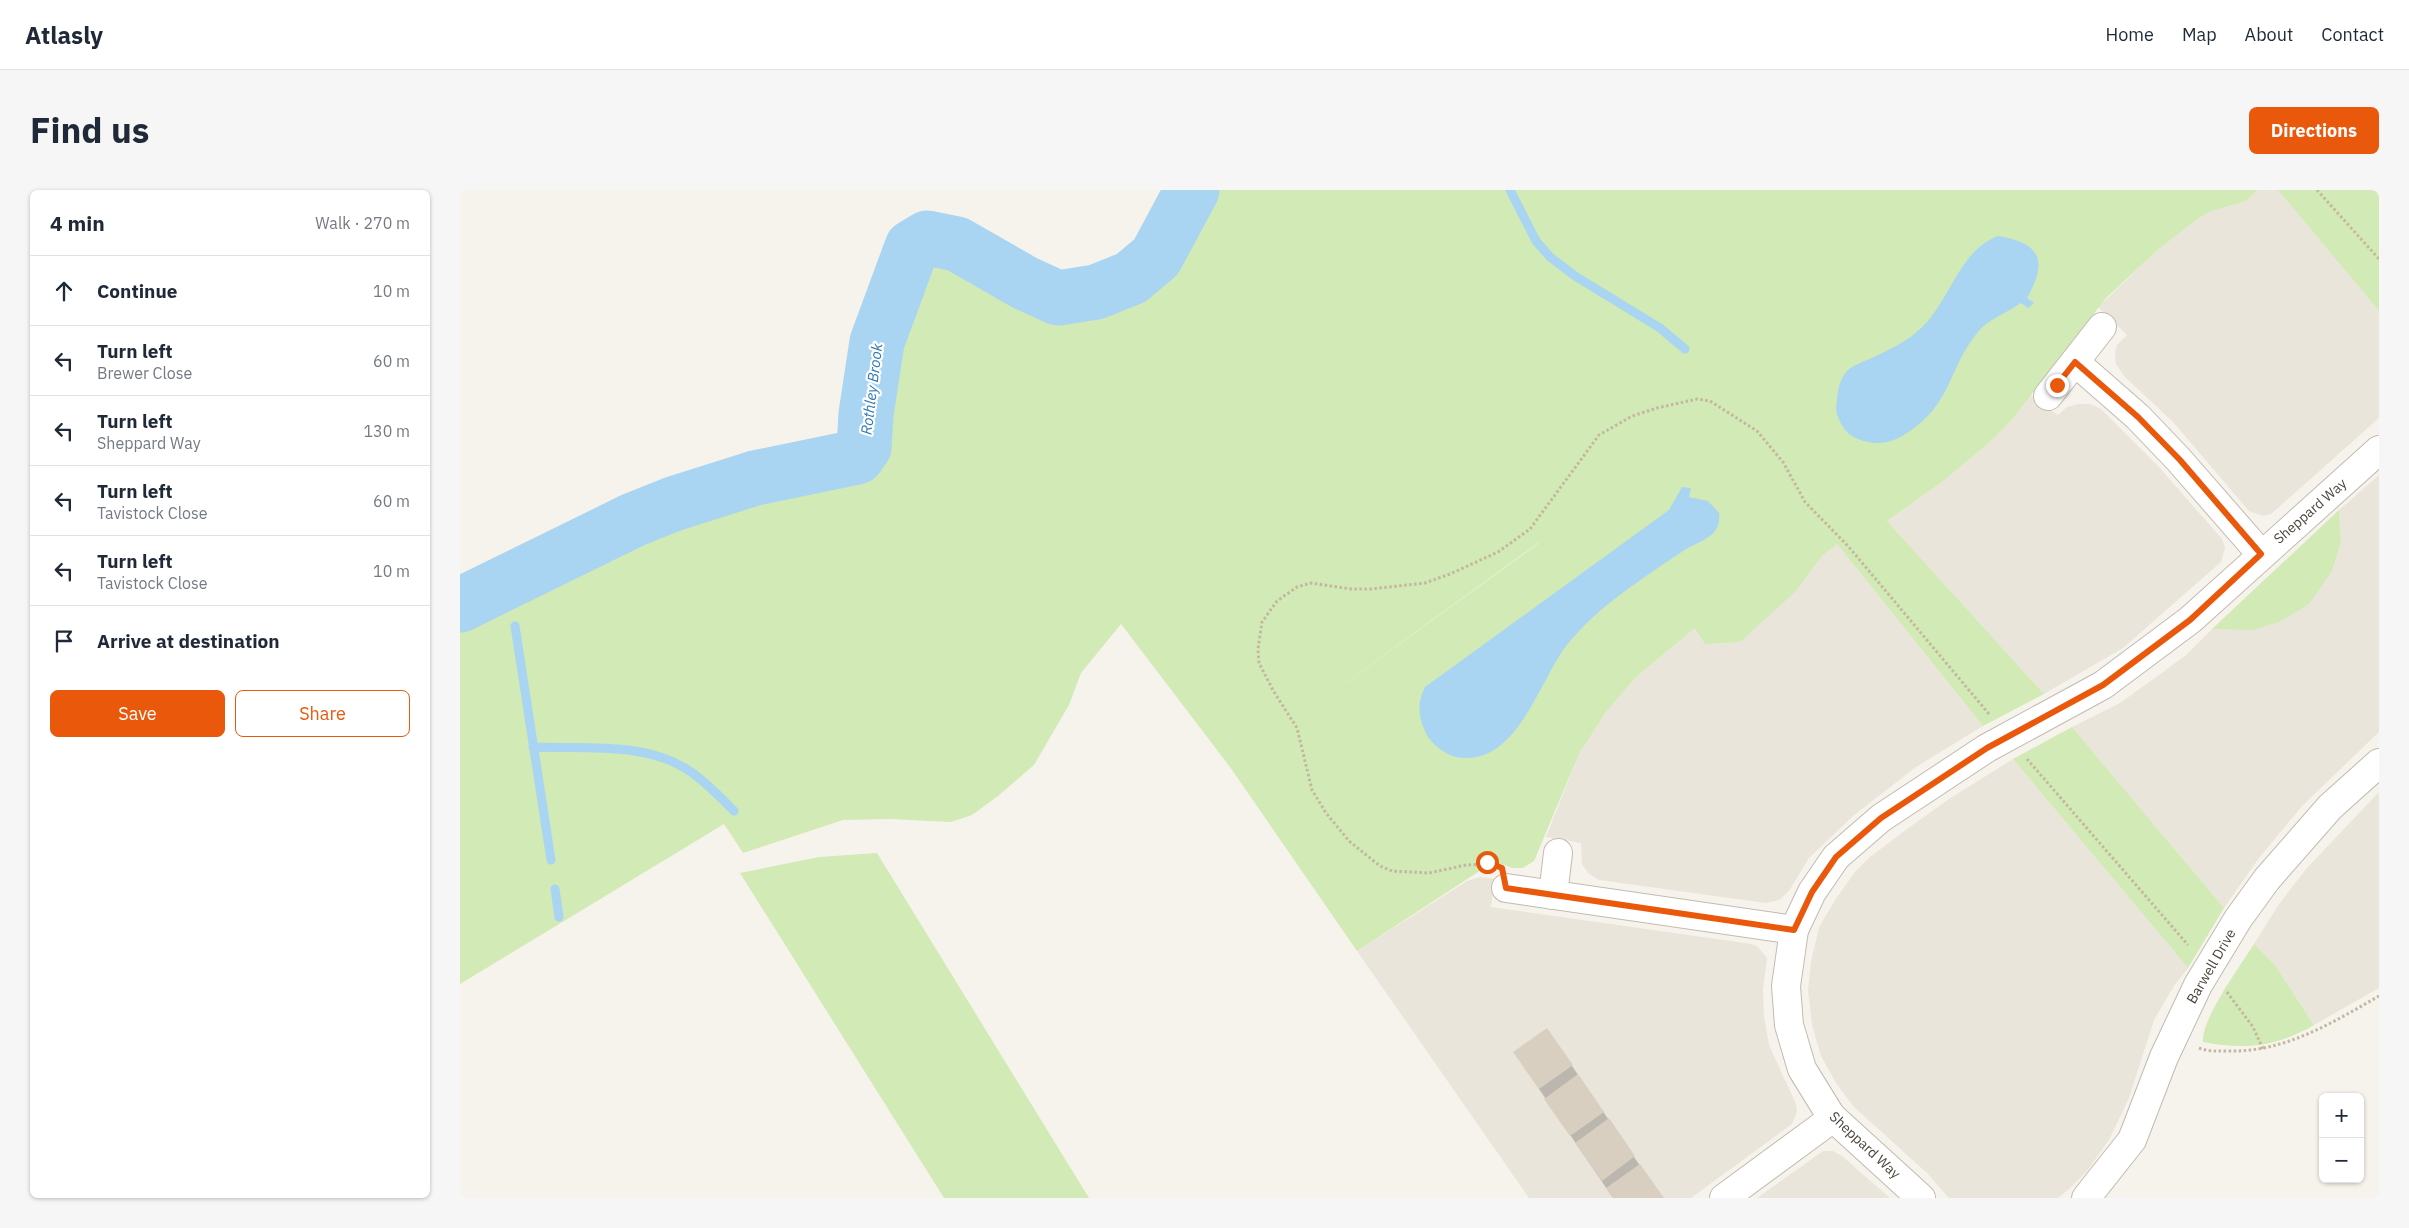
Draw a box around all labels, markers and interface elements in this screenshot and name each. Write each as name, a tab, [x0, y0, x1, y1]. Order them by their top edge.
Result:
text: Atlasly	[25, 19, 103, 51]
text: Home	[2106, 23, 2154, 46]
text: Map	[2182, 23, 2217, 46]
text: About	[2245, 23, 2293, 46]
text: Contact	[2321, 23, 2384, 46]
text: Find us	[30, 107, 149, 153]
button: Directions	[2249, 107, 2379, 154]
text: 4 min	[50, 209, 105, 237]
text: Walk · 270 m	[315, 213, 410, 233]
icon: ahead	[50, 277, 78, 305]
text: Continue	[97, 279, 177, 303]
text: 10 m	[373, 281, 410, 301]
text: Turn left	[97, 339, 173, 363]
water label: Rothley Brook	[856, 342, 887, 436]
icon: left	[50, 347, 78, 375]
text: 60 m	[373, 351, 410, 371]
text: Brewer Close	[97, 363, 192, 383]
route end	[2046, 374, 2069, 397]
text: Turn left	[97, 409, 173, 433]
icon: left	[50, 417, 78, 445]
text: 130 m	[363, 421, 410, 441]
text: Sheppard Way	[97, 433, 201, 453]
street label: Sheppard Way	[2270, 474, 2350, 548]
text: Turn left	[97, 479, 173, 503]
icon: left	[50, 487, 78, 515]
text: 60 m	[373, 491, 410, 511]
text: Tavistock Close	[97, 503, 208, 523]
text: Turn left	[97, 549, 173, 573]
icon: left	[50, 557, 78, 585]
text: 10 m	[373, 561, 410, 581]
text: Tavistock Close	[97, 573, 208, 593]
icon: arrive	[50, 627, 78, 655]
text: Arrive at destination	[97, 629, 280, 653]
button: Save	[50, 690, 225, 737]
button: Share	[235, 690, 410, 737]
route start	[1476, 851, 1499, 874]
street label: Barwell Drive	[2182, 925, 2240, 1007]
map controls	[2319, 1093, 2364, 1183]
button: +	[2319, 1093, 2364, 1138]
street label: Sheppard Way	[1826, 1107, 1904, 1183]
button: −	[2319, 1138, 2364, 1183]

